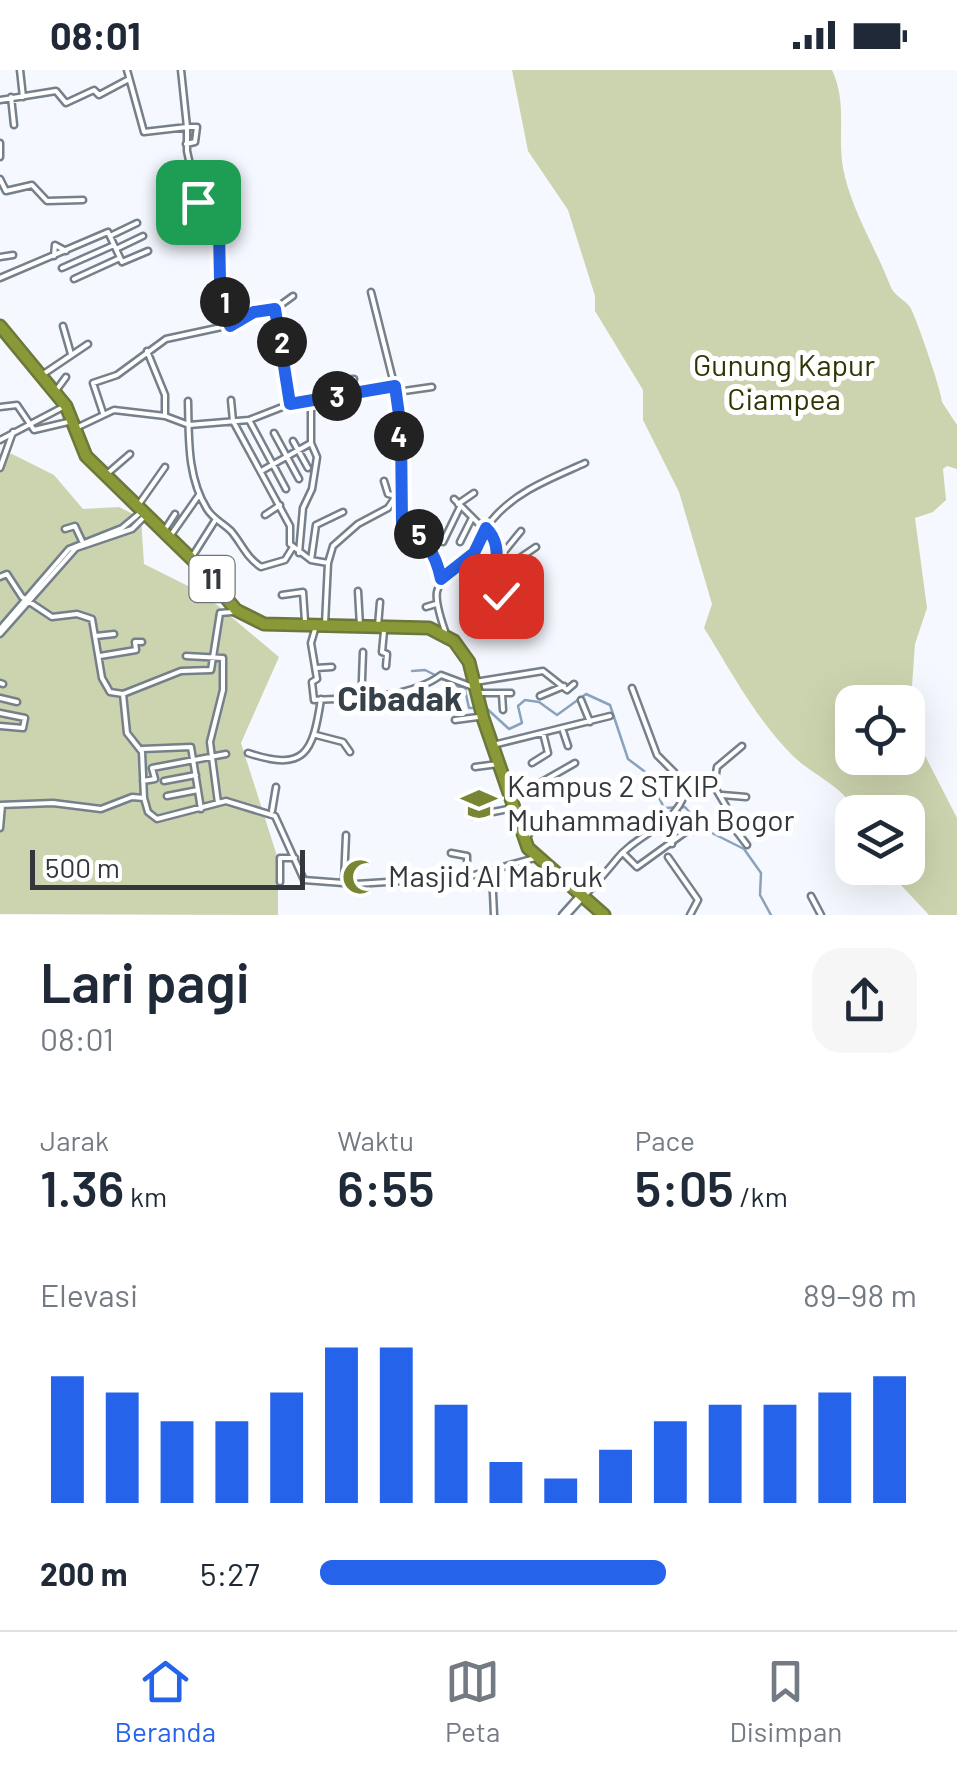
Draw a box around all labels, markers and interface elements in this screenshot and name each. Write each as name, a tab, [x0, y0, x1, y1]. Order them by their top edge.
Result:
text: 08:01	[50, 12, 141, 58]
pin	[156, 160, 241, 245]
icon: arrive	[171, 175, 226, 230]
pin: 1	[200, 277, 250, 327]
text: 1	[220, 285, 230, 319]
pin: 2	[257, 317, 307, 367]
text: 2	[274, 325, 290, 359]
park label: Gunung Kapur Ciampea	[693, 346, 875, 416]
pin: 3	[312, 371, 362, 421]
text: 3	[329, 379, 345, 413]
pin: 4	[374, 411, 424, 461]
text: 4	[391, 419, 407, 453]
pin: 5	[394, 509, 444, 559]
text: 5	[411, 517, 427, 551]
pin	[459, 554, 544, 639]
road number: 11	[190, 556, 234, 602]
icon: check	[474, 569, 529, 624]
district label: Cibadak	[337, 676, 463, 718]
map controls	[835, 685, 925, 885]
button: locate	[835, 685, 925, 775]
place label: Kampus 2 STKIP Muhammadiyah Bogor	[507, 767, 795, 837]
school or university icon: Kampus 2 STKIP Muhammadiyah Bogor	[460, 785, 498, 823]
button: layers	[835, 795, 925, 885]
scale bar	[30, 845, 305, 890]
text: 500 m	[45, 850, 120, 884]
place label: Masjid Al Mabruk	[388, 857, 603, 893]
mosque icon: Masjid Al Mabruk	[341, 858, 379, 896]
text: Lari pagi	[40, 948, 250, 1014]
button: share	[812, 948, 917, 1053]
text: 08:01	[40, 1019, 114, 1057]
text: Jarak	[40, 1123, 109, 1157]
text: Waktu	[337, 1123, 414, 1157]
text: Pace	[635, 1123, 695, 1157]
text: 1.36	[40, 1157, 124, 1217]
text: 6:55	[337, 1157, 435, 1217]
text: 5:05	[635, 1157, 734, 1217]
text: km	[124, 1179, 167, 1213]
text: /km	[734, 1179, 788, 1213]
text: Elevasi	[40, 1275, 138, 1313]
text: 89–98 m	[803, 1275, 917, 1313]
text: 200 m	[40, 1554, 128, 1592]
text: 5:27	[200, 1554, 260, 1592]
tab: Beranda	[115, 1654, 216, 1748]
tab: Peta	[445, 1654, 500, 1748]
tab: Disimpan	[729, 1654, 842, 1748]

